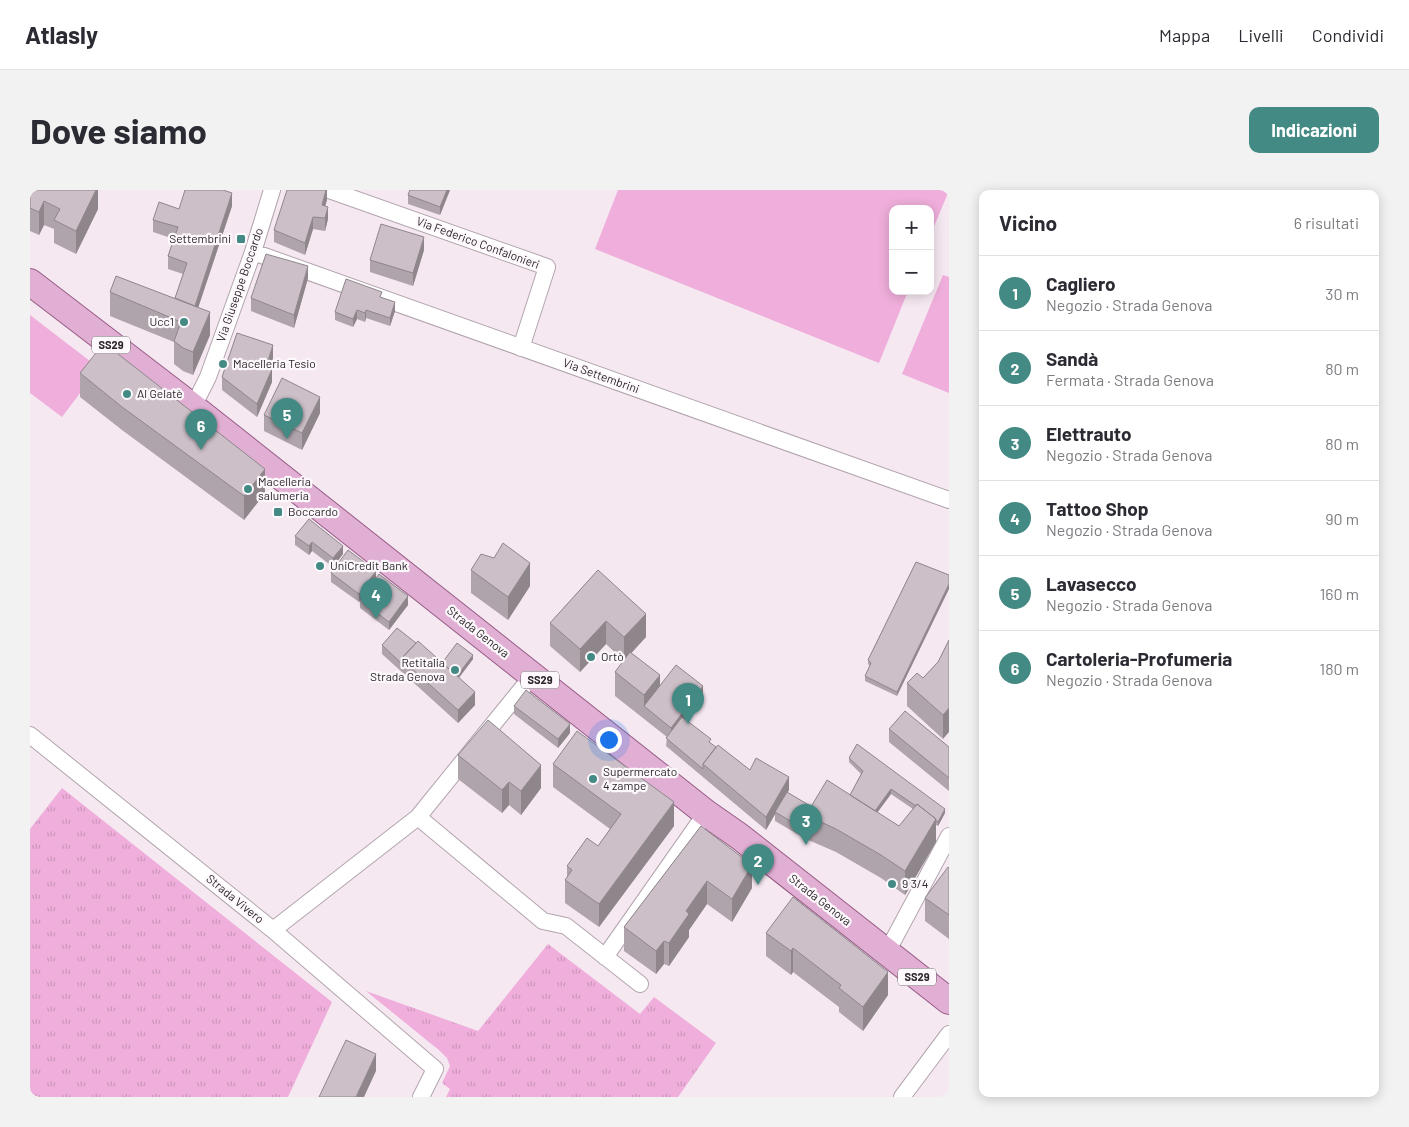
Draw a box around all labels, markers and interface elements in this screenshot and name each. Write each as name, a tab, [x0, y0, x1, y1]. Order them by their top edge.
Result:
text: Atlasly	[25, 20, 98, 49]
text: Mappa	[1159, 24, 1210, 46]
text: Livelli	[1238, 24, 1284, 46]
text: Condividi	[1312, 24, 1384, 46]
button: Indicazioni	[1249, 107, 1379, 153]
text: Dove siamo	[30, 109, 207, 151]
map controls	[889, 205, 934, 295]
button: +	[889, 205, 934, 250]
text: Vicino	[999, 210, 1057, 235]
street label: Via Federico Confalonieri	[415, 213, 542, 271]
text: 6 risultati	[1294, 213, 1359, 232]
street label: Via Giuseppe Boccardo	[213, 226, 265, 344]
place label: Settembrini	[169, 231, 231, 245]
marker: Settembrini	[235, 233, 247, 245]
button: −	[889, 250, 934, 295]
text: Cagliero	[1046, 272, 1116, 295]
text: 1	[1012, 284, 1018, 303]
text: 30 m	[1325, 284, 1359, 303]
text: Negozio · Strada Genova	[1046, 295, 1212, 314]
place label: Ucc1	[150, 314, 174, 328]
marker: Ucc1	[178, 316, 190, 328]
road number: SS29	[92, 336, 130, 354]
text: Sandà	[1046, 347, 1098, 370]
street label: Via Settembrini	[561, 355, 641, 395]
place label: Macelleria Tesio	[233, 356, 316, 370]
marker: Macelleria Tesio	[217, 358, 229, 370]
text: 2	[1011, 359, 1019, 378]
text: 80 m	[1325, 359, 1359, 378]
text: Fermata · Strada Genova	[1046, 370, 1214, 389]
place label: Al Gelatè	[137, 386, 183, 400]
marker: Al Gelatè	[121, 388, 133, 400]
pin: 5	[271, 398, 303, 439]
pin: 6	[185, 409, 217, 450]
text: Elettrauto	[1046, 422, 1132, 445]
text: 3	[1011, 434, 1019, 453]
text: 80 m	[1325, 434, 1359, 453]
text: Negozio · Strada Genova	[1046, 445, 1212, 464]
place label: Macelleria salumeria	[258, 474, 311, 502]
marker: Macelleria salumeria	[242, 483, 254, 495]
text: Tattoo Shop	[1046, 497, 1149, 520]
place label: Boccardo	[288, 504, 338, 518]
marker: Boccardo	[272, 506, 284, 518]
text: 4	[1010, 509, 1020, 528]
text: 90 m	[1325, 509, 1359, 528]
text: Negozio · Strada Genova	[1046, 520, 1212, 539]
place label: UniCredit Bank	[330, 558, 408, 572]
marker: UniCredit Bank	[314, 560, 326, 572]
text: Lavasecco	[1046, 572, 1137, 595]
pin: 4	[360, 578, 392, 619]
text: 5	[1011, 584, 1019, 603]
text: 160 m	[1320, 584, 1359, 603]
text: Negozio · Strada Genova	[1046, 595, 1212, 614]
street label: Strada Genova	[445, 603, 513, 660]
text: Cartoleria-Profumeria	[1046, 647, 1232, 670]
place label: Ortò	[601, 649, 624, 663]
marker: Ortò	[585, 651, 597, 663]
place label: Retitalia Strada Genova	[370, 655, 445, 683]
text: 6	[1011, 659, 1019, 678]
text: 180 m	[1320, 659, 1359, 678]
marker: Retitalia Strada Genova	[449, 664, 461, 676]
text: Negozio · Strada Genova	[1046, 670, 1212, 689]
road number: SS29	[521, 672, 559, 688]
pin: 1	[672, 683, 704, 724]
your location	[596, 727, 622, 753]
place label: Supermercato 4 zampe	[603, 764, 677, 792]
marker: Supermercato 4 zampe	[587, 773, 599, 785]
pin: 3	[790, 804, 822, 845]
pin: 2	[742, 844, 774, 885]
street label: Strada Vivero	[204, 871, 267, 926]
street label: Strada Genova	[787, 871, 855, 928]
place label: 9 3/4	[902, 876, 928, 890]
marker: 9 3/4	[886, 878, 898, 890]
road number: SS29	[898, 969, 936, 986]

